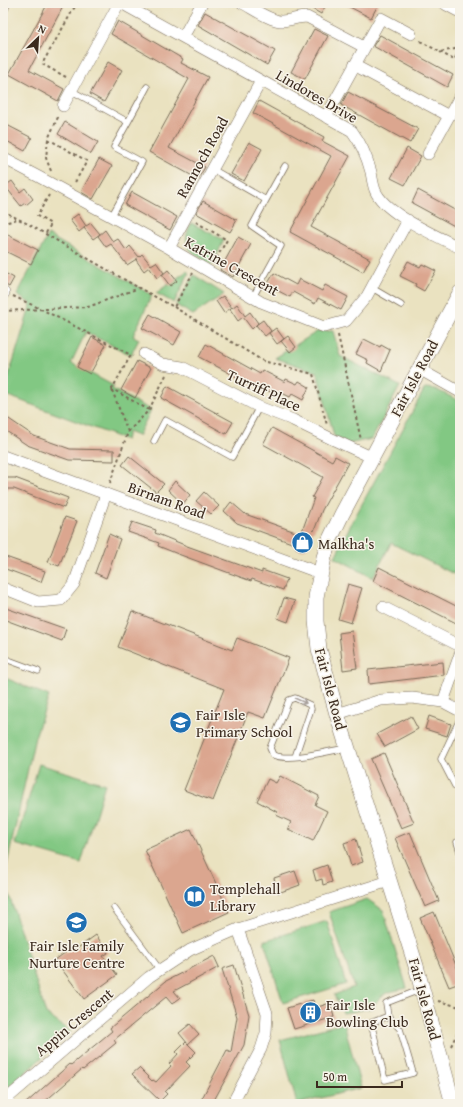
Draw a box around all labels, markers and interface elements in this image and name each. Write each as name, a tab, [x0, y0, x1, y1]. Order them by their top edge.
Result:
north arrow	[18, 18, 58, 58]
text: N	[36, 20, 50, 38]
street label: Lindores Drive	[272, 64, 362, 128]
street label: Rannoch Road	[171, 113, 233, 201]
street label: Katrine Crescent	[181, 231, 284, 301]
street label: Fair Isle Road	[385, 336, 443, 420]
street label: Turriff Place	[224, 364, 304, 416]
street label: Birnam Road	[125, 476, 209, 524]
shop icon: Malkha's	[290, 530, 316, 556]
place label: Malkha's	[318, 533, 375, 554]
street label: Fair Isle Road	[310, 646, 352, 732]
one-way arrow	[294, 697, 306, 705]
place label: Fair Isle Primary School	[196, 704, 292, 742]
school or university icon: Fair Isle Primary School	[168, 710, 194, 736]
place label: Templehall Library	[210, 878, 280, 916]
library icon: Templehall Library	[182, 884, 208, 910]
school or university icon: Fair Isle Family Nurture Centre	[64, 909, 90, 935]
place label: Fair Isle Family Nurture Centre	[29, 935, 125, 973]
street label: Fair Isle Road	[404, 956, 446, 1042]
street label: Appin Crescent	[31, 983, 118, 1061]
place label: Fair Isle Bowling Club	[326, 994, 409, 1032]
building icon: Fair Isle Bowling Club	[297, 1000, 323, 1026]
scale bar	[317, 1063, 402, 1089]
text: 50 m	[323, 1068, 347, 1085]

